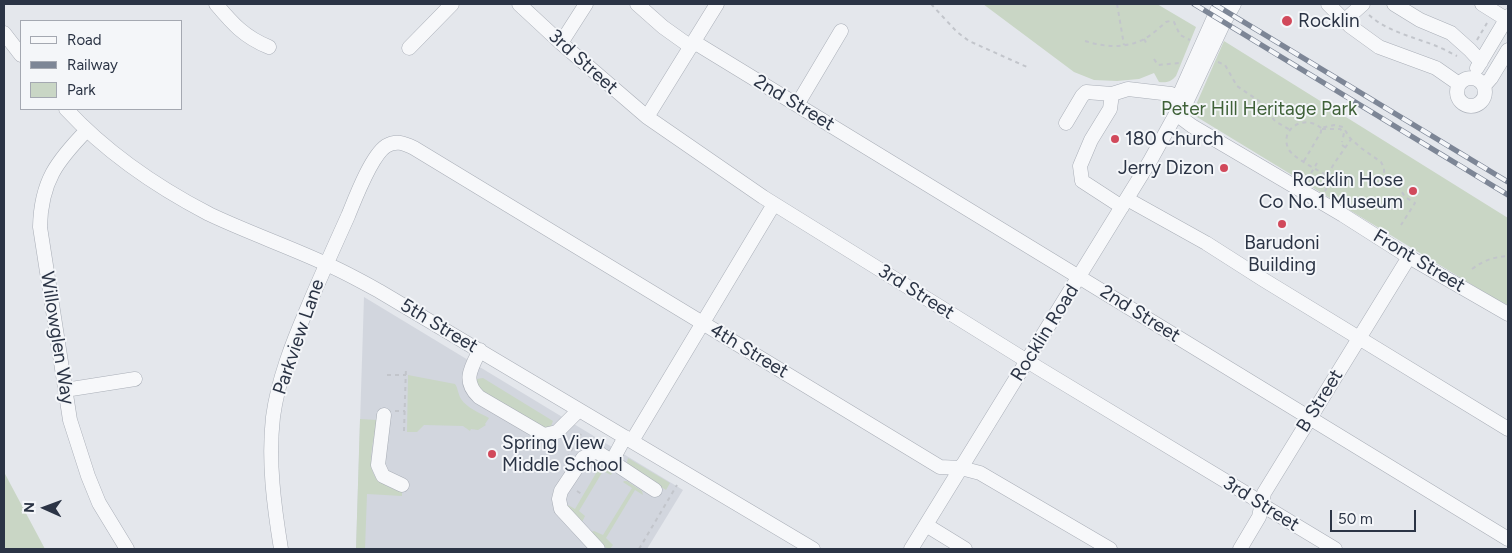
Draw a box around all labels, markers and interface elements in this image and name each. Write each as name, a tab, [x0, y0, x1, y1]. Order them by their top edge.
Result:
place label: Rocklin	[1298, 10, 1360, 32]
marker: Rocklin	[1280, 14, 1294, 28]
legend	[20, 20, 182, 110]
street label: 3rd Street	[543, 25, 623, 99]
text: Road	[67, 31, 102, 49]
text: Railway	[67, 56, 118, 74]
street label: 2nd Street	[749, 70, 839, 136]
text: Park	[67, 81, 96, 99]
park label: Peter Hill Heritage Park	[1161, 98, 1357, 120]
place label: 180 Church	[1125, 128, 1224, 150]
marker: 180 Church	[1109, 133, 1121, 145]
place label: Jerry Dizon	[1118, 157, 1214, 179]
marker: Jerry Dizon	[1218, 162, 1230, 174]
place label: Rocklin Hose Co No.1 Museum	[1259, 169, 1403, 213]
marker: Rocklin Hose Co No.1 Museum	[1407, 185, 1419, 197]
marker: Barudoni Building	[1276, 218, 1288, 230]
street label: Front Street	[1369, 225, 1469, 297]
place label: Barudoni Building	[1244, 232, 1320, 276]
street label: 3rd Street	[874, 260, 958, 324]
street label: Willowglen Way	[35, 270, 79, 406]
street label: Parkview Lane	[269, 276, 329, 398]
street label: Rocklin Road	[1006, 280, 1084, 386]
street label: 2nd Street	[1096, 280, 1184, 348]
street label: 5th Street	[396, 294, 482, 358]
street label: 4th Street	[706, 319, 792, 383]
street label: B Street	[1292, 365, 1348, 437]
place label: Spring View Middle School	[502, 432, 623, 476]
marker: Spring View Middle School	[486, 448, 498, 460]
street label: 3rd Street	[1219, 472, 1303, 536]
north arrow	[20, 483, 70, 533]
scale bar	[1332, 500, 1418, 532]
text: N	[21, 502, 38, 513]
text: 50 m	[1338, 510, 1373, 528]

